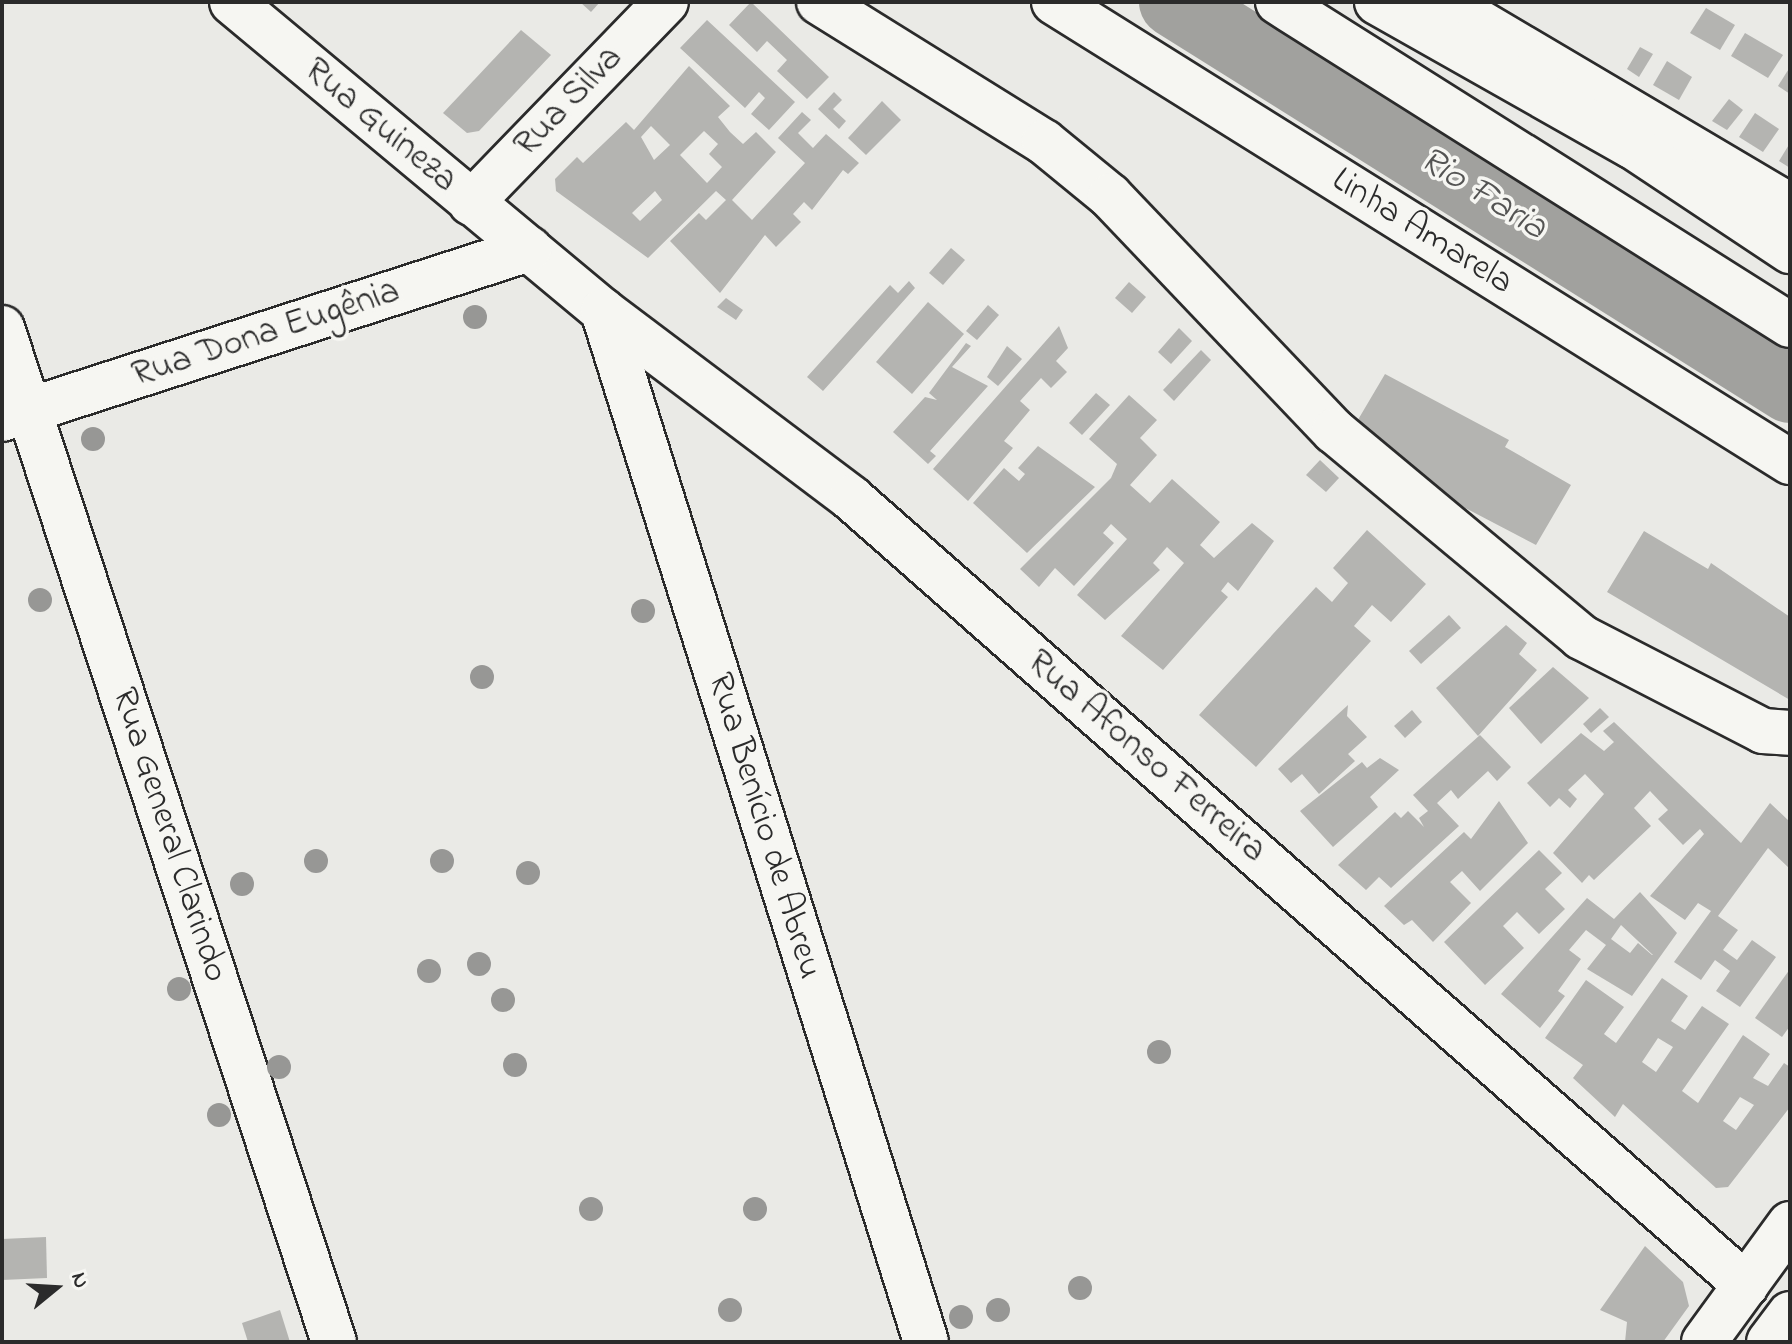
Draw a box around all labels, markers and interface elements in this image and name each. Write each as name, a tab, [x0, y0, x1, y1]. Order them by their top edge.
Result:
street label: Rua Silva	[506, 37, 632, 167]
street label: Rua Guineza	[295, 49, 465, 203]
water label: Rio Faria	[1410, 138, 1554, 252]
street label: Linha Amarela	[1323, 159, 1521, 305]
street label: Rua Dona Eugênia	[127, 270, 405, 398]
street label: Rua Afonso Ferreira	[1017, 641, 1275, 873]
street label: Rua Benício de Abreu	[697, 668, 831, 984]
street label: Rua General Clarindo	[101, 683, 237, 987]
north arrow	[16, 1248, 96, 1328]
text: N	[61, 1269, 96, 1293]

